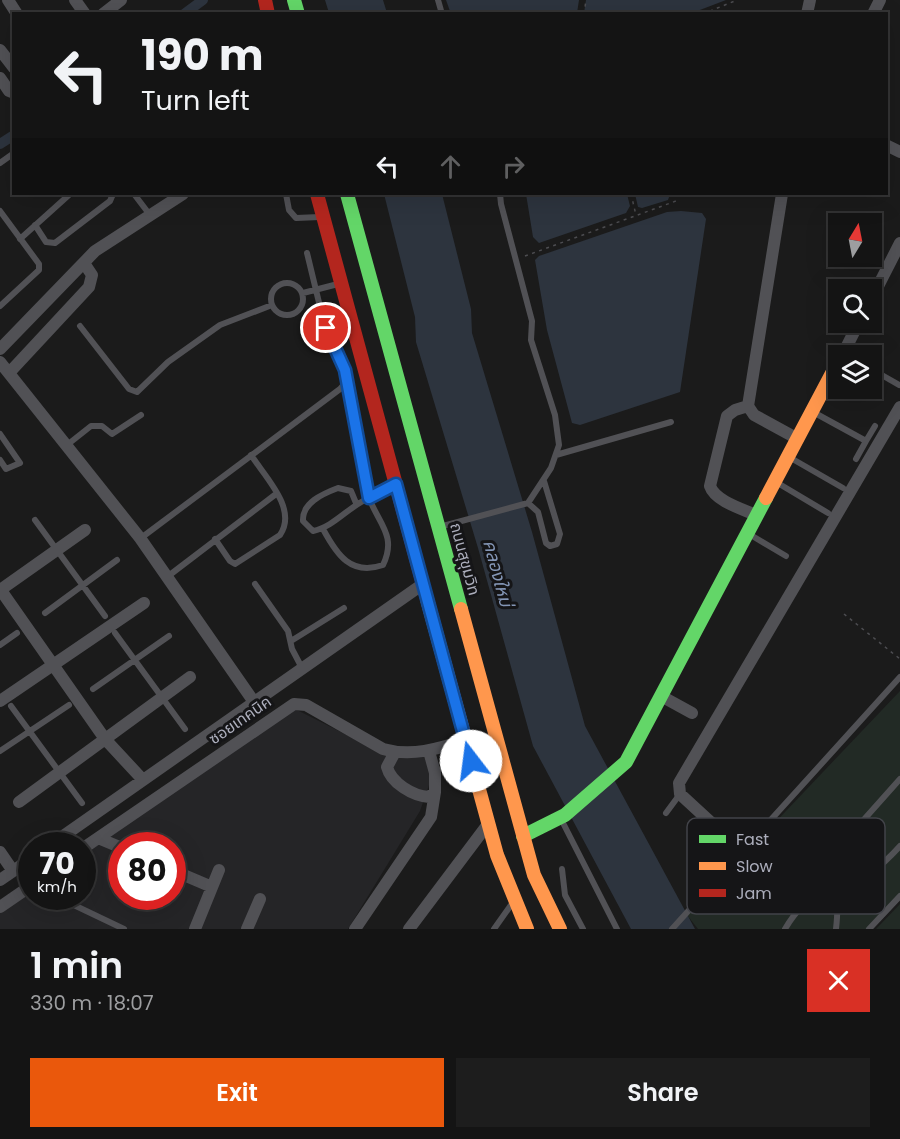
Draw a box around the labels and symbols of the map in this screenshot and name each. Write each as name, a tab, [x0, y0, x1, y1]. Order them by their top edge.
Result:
north arrow	[828, 213, 882, 267]
pin	[300, 302, 351, 353]
street label: ถนนสุขุมวิท	[444, 520, 486, 598]
water label: คลองใหม่	[477, 537, 520, 612]
street label: ซอยเทคนิค	[204, 690, 276, 750]
position arrow	[439, 729, 503, 793]
legend	[687, 818, 885, 914]
text: Fast	[736, 828, 769, 851]
speed limit sign: 80	[108, 832, 186, 910]
text: Slow	[736, 855, 773, 878]
text: Jam	[736, 882, 772, 905]

